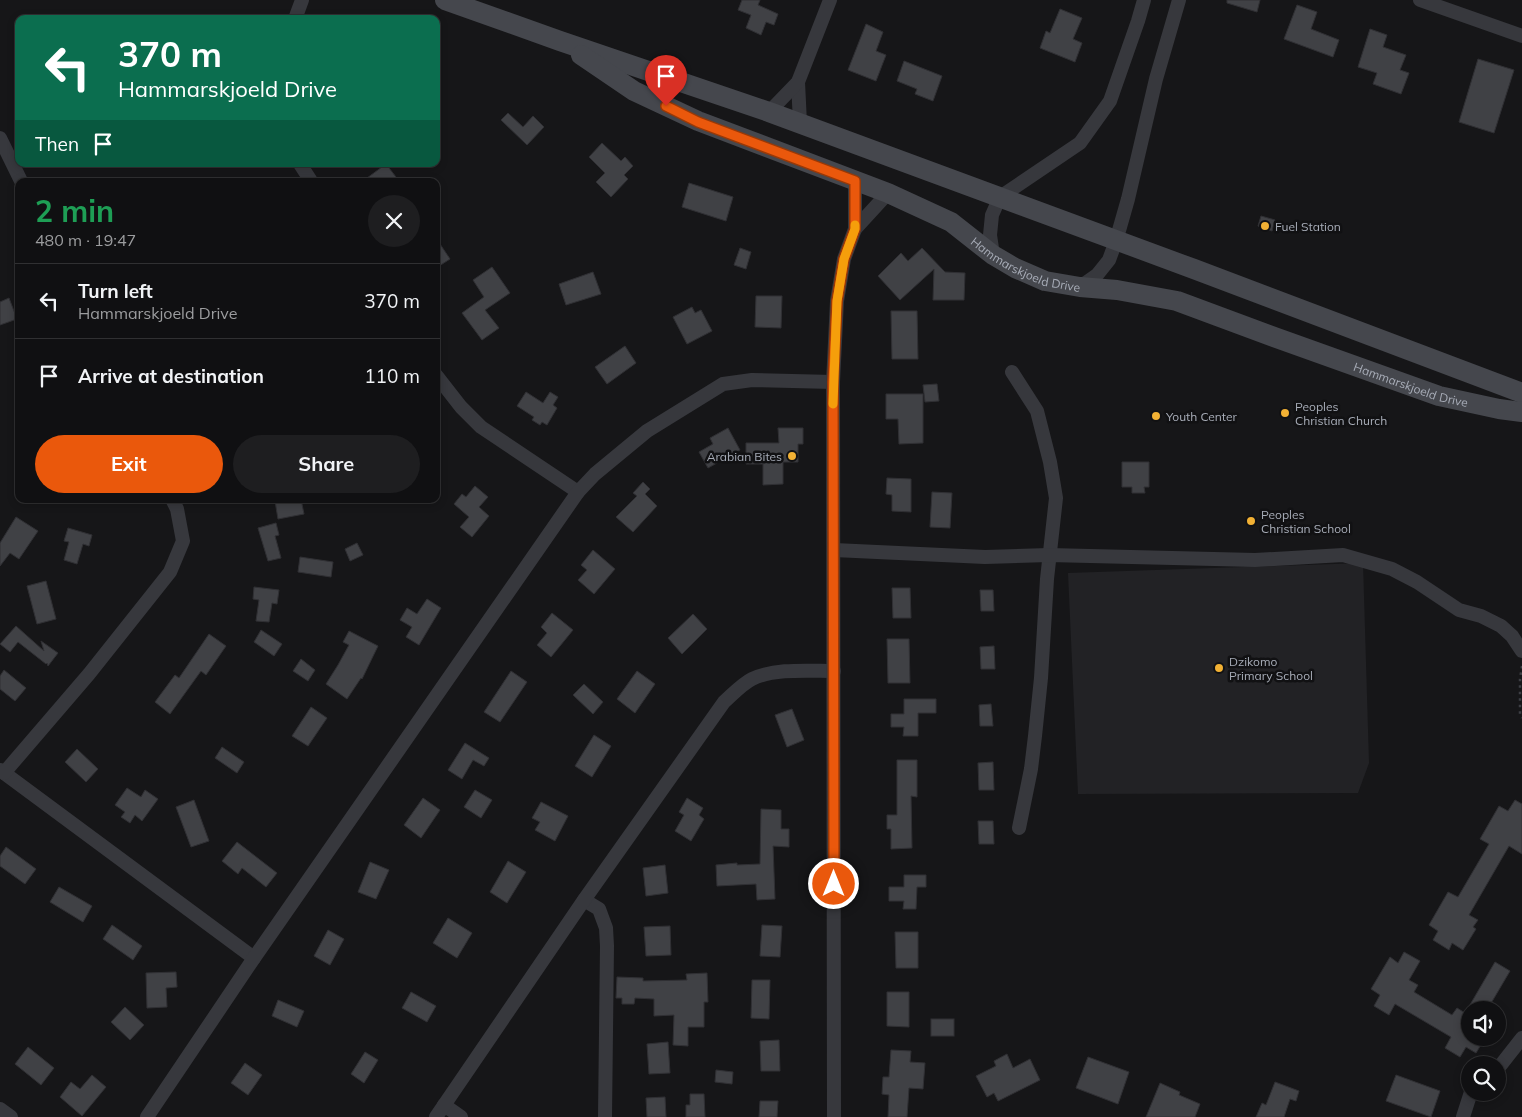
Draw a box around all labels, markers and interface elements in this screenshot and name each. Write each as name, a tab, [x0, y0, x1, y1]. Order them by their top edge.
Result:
text: 370 m	[118, 32, 222, 76]
icon: left	[35, 35, 100, 100]
pin	[645, 55, 687, 106]
icon: arrive	[652, 62, 680, 90]
text: Hammarskjoeld Drive	[118, 75, 337, 103]
icon: arrive	[89, 130, 117, 158]
text: Then	[35, 132, 79, 156]
text: 2 min	[35, 192, 114, 230]
button: close	[368, 195, 420, 247]
place label: Fuel Station	[1275, 219, 1341, 234]
marker: Fuel Station	[1259, 220, 1271, 232]
text: 480 m · 19:47	[35, 230, 136, 250]
street label: Hammarskjoeld Drive	[968, 233, 1082, 294]
text: Turn left	[78, 279, 153, 303]
icon: left	[35, 287, 63, 315]
text: 370 m	[364, 289, 420, 313]
text: Hammarskjoeld Drive	[78, 303, 237, 323]
street label: Hammarskjoeld Drive	[1352, 359, 1469, 410]
icon: arrive	[35, 362, 63, 390]
text: Arrive at destination	[78, 364, 264, 388]
text: 110 m	[364, 364, 420, 388]
place label: Peoples Christian Church	[1295, 399, 1387, 428]
marker: Peoples Christian Church	[1279, 407, 1291, 419]
place label: Youth Center	[1165, 409, 1237, 424]
marker: Youth Center	[1150, 410, 1162, 422]
button: Exit	[35, 435, 223, 493]
button: Share	[233, 435, 420, 493]
place label: Arabian Bites	[707, 449, 782, 464]
marker: Arabian Bites	[786, 450, 798, 462]
place label: Peoples Christian School	[1261, 507, 1351, 536]
marker: Peoples Christian School	[1245, 515, 1257, 527]
place label: Dzikomo Primary School	[1229, 654, 1313, 683]
marker: Dzikomo Primary School	[1213, 662, 1225, 674]
position arrow	[807, 857, 859, 909]
map controls	[1461, 1001, 1506, 1101]
button: sound	[1461, 1001, 1506, 1046]
button: search	[1461, 1056, 1506, 1101]

